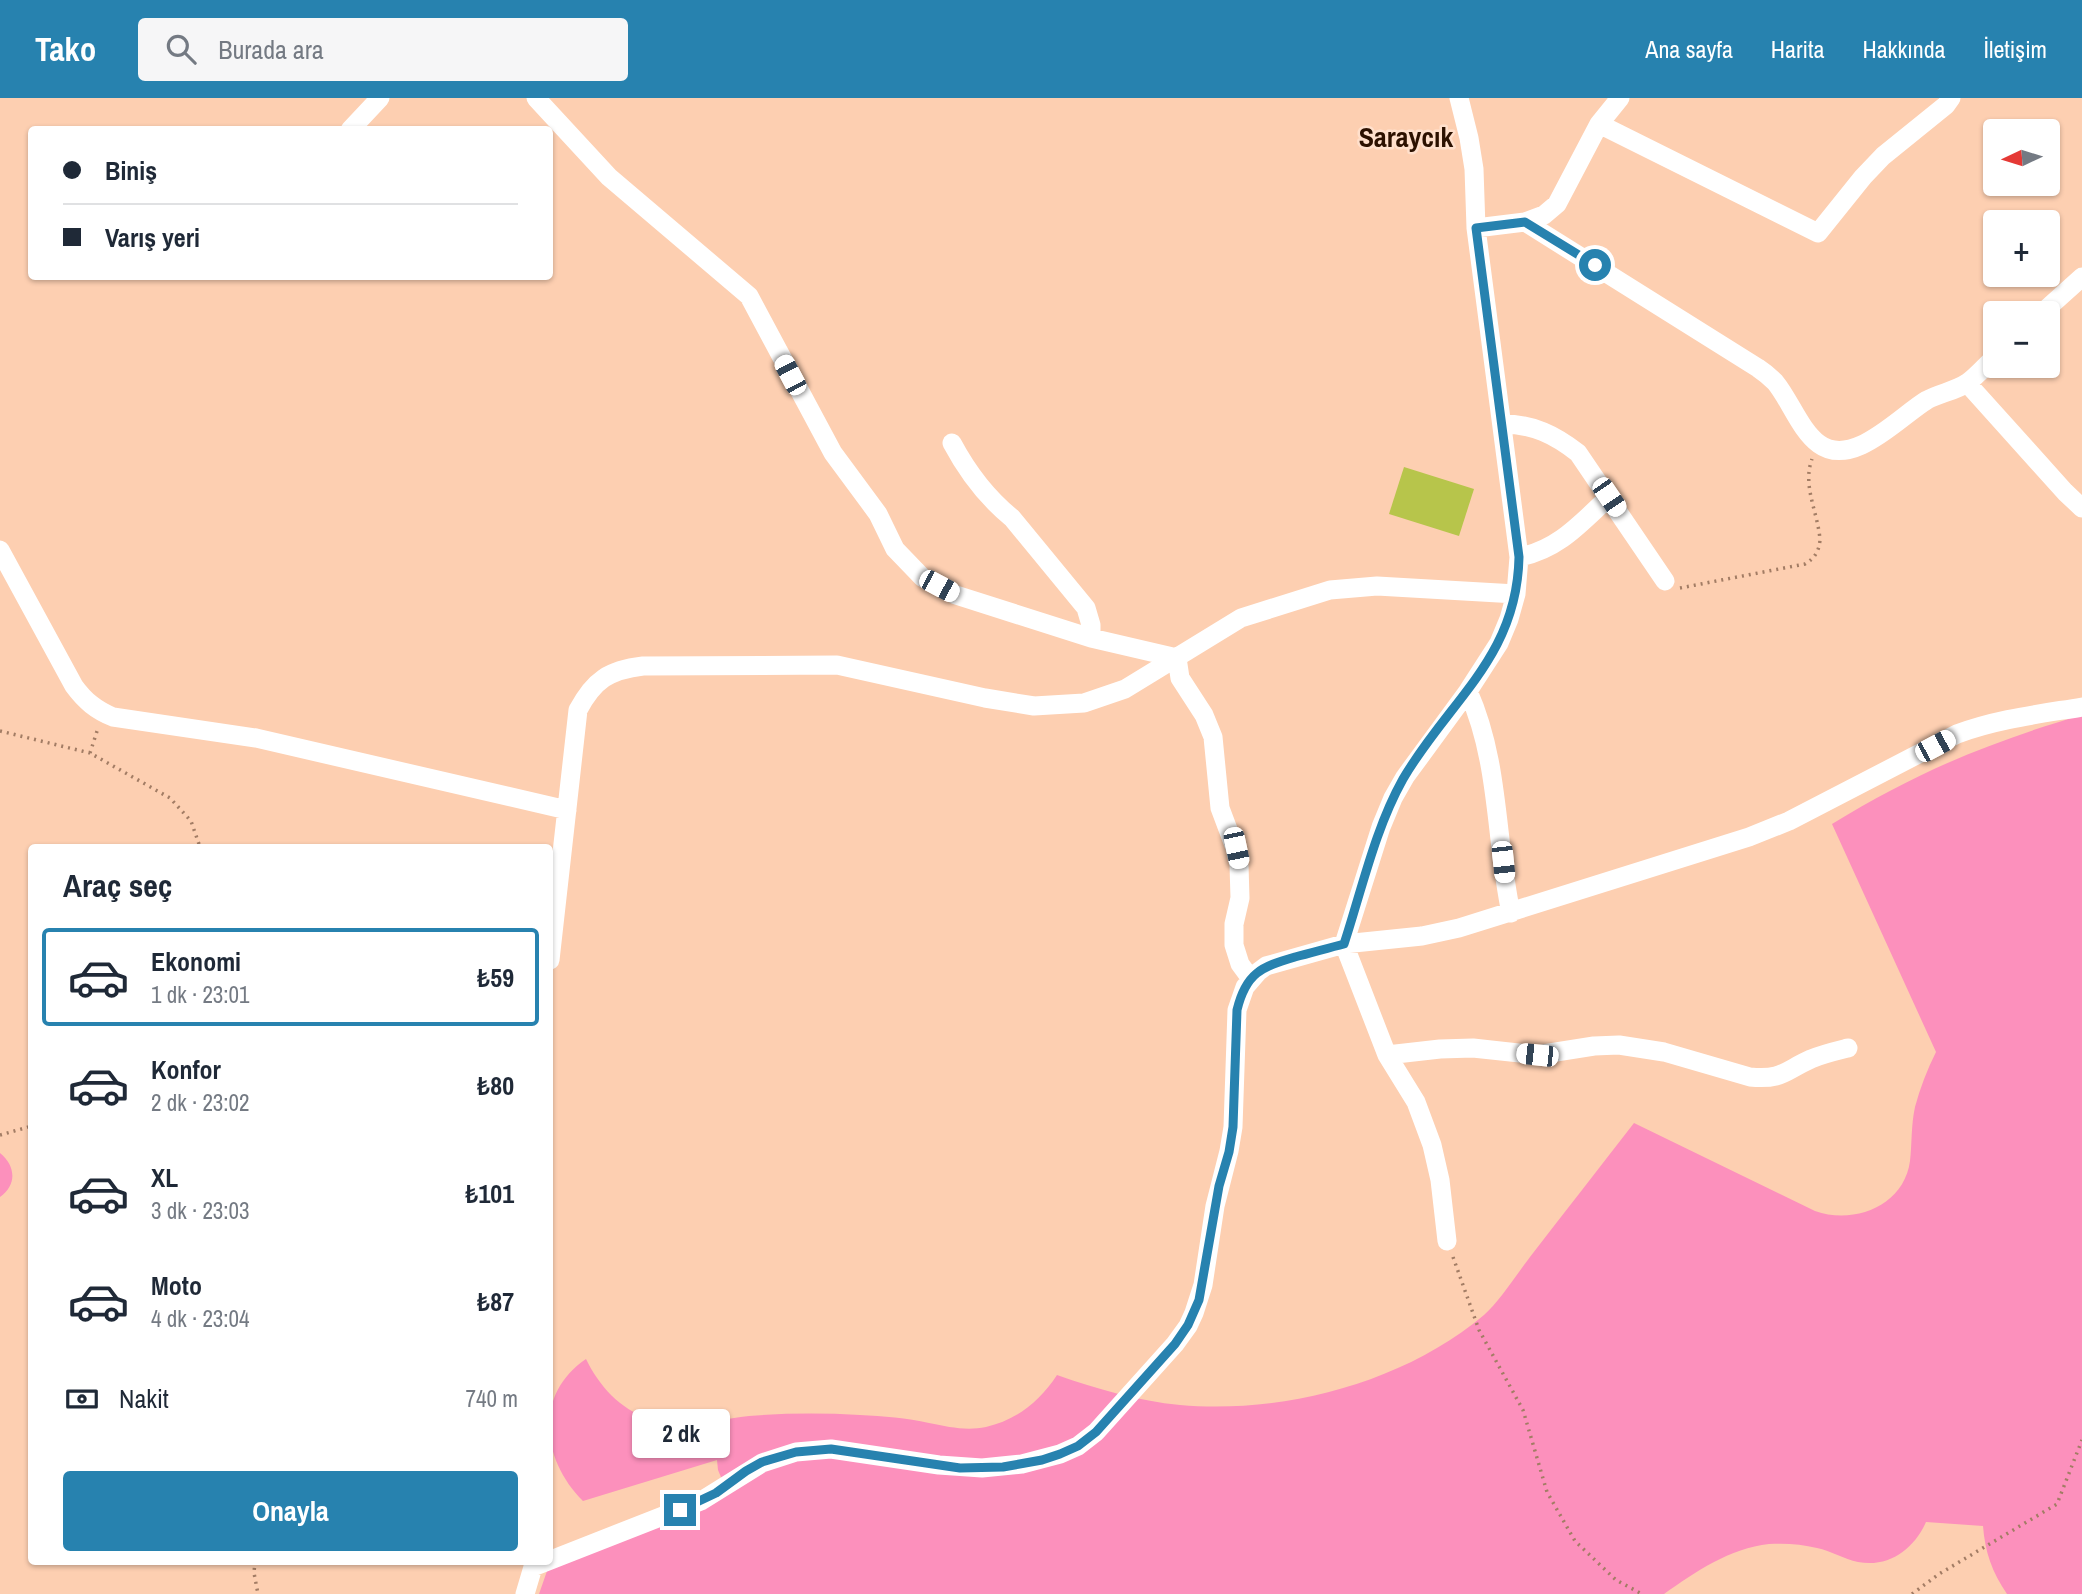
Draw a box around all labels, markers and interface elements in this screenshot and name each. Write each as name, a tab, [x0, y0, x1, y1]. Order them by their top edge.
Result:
search box	[138, 18, 628, 81]
text: Tako	[35, 27, 96, 71]
icon: search	[162, 30, 200, 68]
text: Burada ara	[218, 32, 324, 67]
text: Ana sayfa	[1645, 33, 1733, 65]
text: Harita	[1771, 33, 1824, 65]
text: Hakkında	[1862, 33, 1946, 65]
text: İletişim	[1984, 33, 2047, 65]
district label: Saraycık	[1359, 118, 1453, 156]
north arrow	[1983, 119, 2060, 196]
map controls	[1983, 119, 2060, 378]
text: Biniş	[105, 153, 157, 188]
button: +	[1983, 210, 2060, 287]
text: Varış yeri	[105, 220, 200, 255]
route start	[1579, 249, 1611, 281]
button: −	[1983, 301, 2060, 378]
car	[771, 352, 810, 398]
car	[1589, 474, 1630, 520]
car	[916, 567, 963, 605]
car	[1912, 727, 1959, 765]
car	[1222, 825, 1251, 871]
car	[1491, 840, 1516, 884]
text: Araç seç	[63, 864, 172, 907]
text: Ekonomi	[151, 944, 241, 979]
icon: car	[67, 946, 130, 1009]
text: ₺59	[477, 960, 514, 995]
text: 1 dk · 23:01	[151, 979, 250, 1010]
car	[1516, 1042, 1559, 1068]
text: Konfor	[151, 1052, 221, 1087]
icon: car	[67, 1054, 130, 1117]
text: ₺80	[477, 1068, 514, 1103]
text: 2 dk · 23:02	[151, 1087, 250, 1118]
text: XL	[151, 1160, 178, 1195]
icon: car	[67, 1162, 130, 1225]
text: ₺101	[465, 1176, 514, 1211]
text: 3 dk · 23:03	[151, 1195, 250, 1226]
text: Moto	[151, 1268, 202, 1303]
icon: car	[67, 1270, 130, 1333]
text: ₺87	[477, 1284, 514, 1319]
text: 4 dk · 23:04	[151, 1303, 250, 1334]
icon: cash	[63, 1380, 101, 1418]
text: Nakit	[119, 1381, 169, 1416]
text: 740 m	[466, 1383, 518, 1414]
callout: 2 dk	[631, 1408, 729, 1458]
text: 2 dk	[662, 1418, 700, 1449]
button: Onayla	[63, 1471, 518, 1551]
route end	[664, 1494, 696, 1526]

